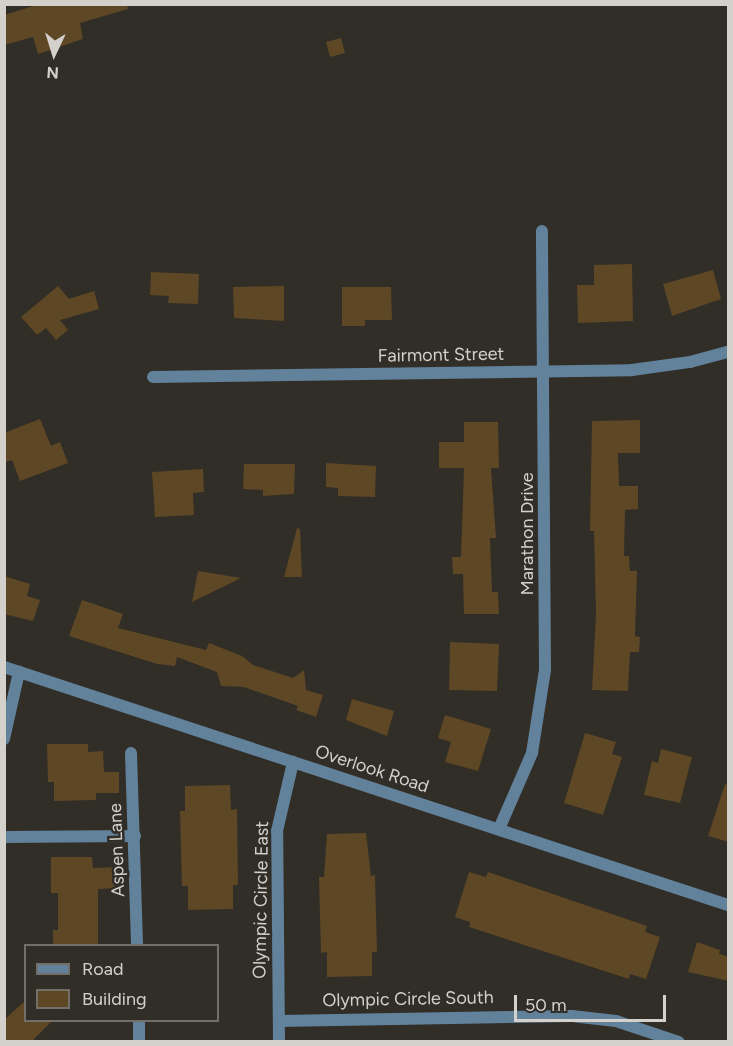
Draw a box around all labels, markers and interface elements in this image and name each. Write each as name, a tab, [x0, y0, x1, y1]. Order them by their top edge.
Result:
north arrow	[24, 24, 84, 84]
text: N	[46, 63, 60, 82]
street label: Fairmont Street	[378, 343, 504, 367]
street label: Marathon Drive	[516, 472, 538, 596]
street label: Overlook Road	[312, 740, 432, 798]
street label: Aspen Lane	[105, 803, 129, 897]
street label: Olympic Circle East	[249, 821, 273, 979]
legend	[24, 944, 219, 1022]
text: Road	[82, 958, 123, 980]
scale bar	[517, 983, 668, 1021]
street label: Olympic Circle South	[322, 987, 494, 1011]
text: Building	[82, 988, 147, 1010]
text: 50 m	[525, 994, 567, 1016]

